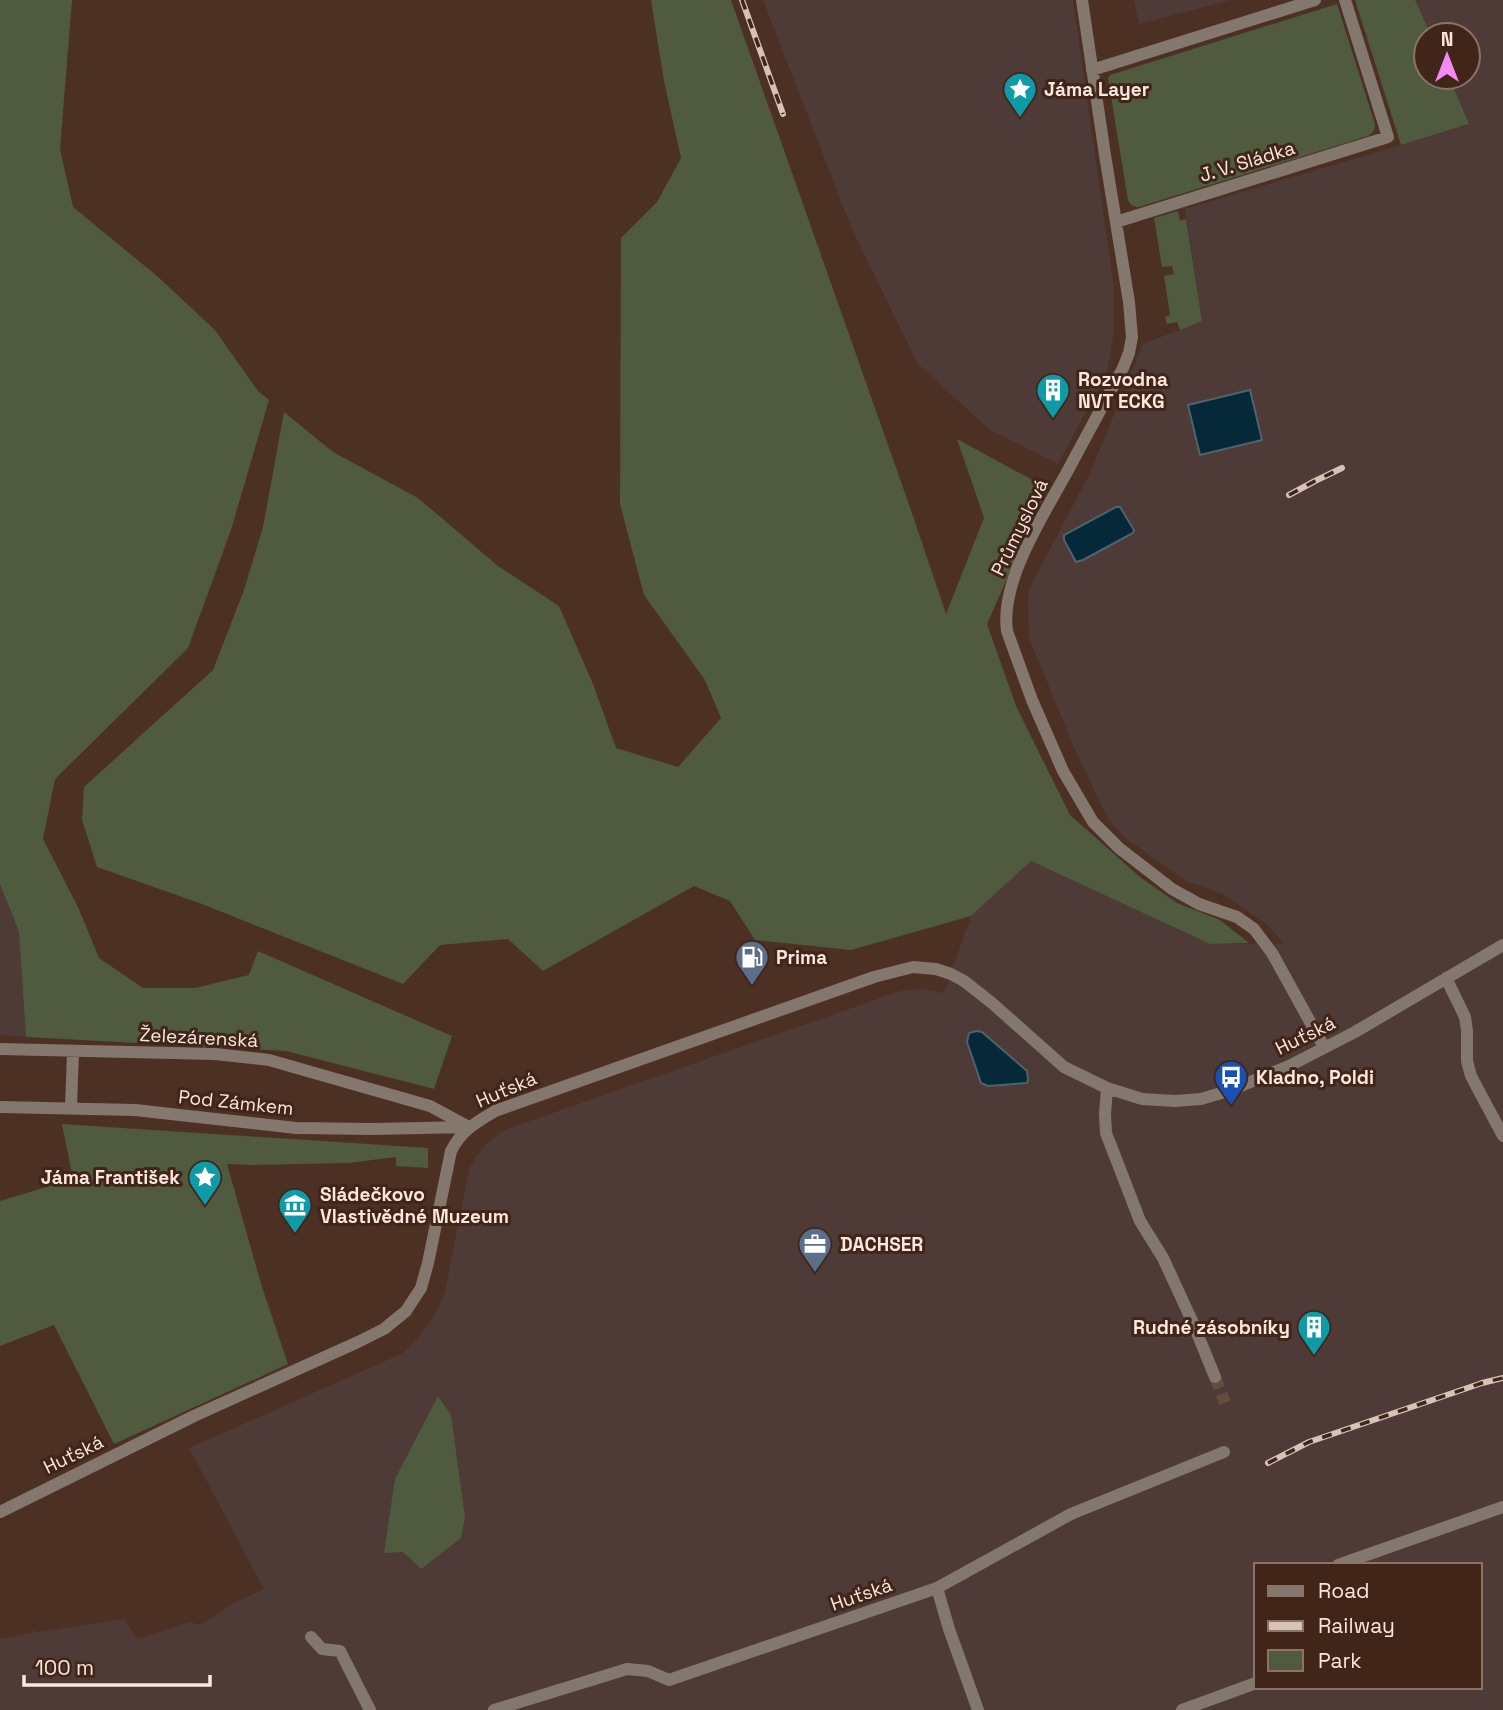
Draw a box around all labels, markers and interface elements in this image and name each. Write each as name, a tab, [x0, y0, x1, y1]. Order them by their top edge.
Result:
north arrow	[1412, 21, 1482, 91]
text: N	[1441, 27, 1453, 52]
place icon: Jáma Layer	[1001, 70, 1039, 119]
place label: Jáma Layer	[1044, 77, 1149, 102]
street label: J. V. Sládka	[1196, 135, 1298, 188]
place label: Rozvodna NVT ECKG	[1078, 367, 1168, 414]
building icon: Rozvodna NVT ECKG	[1034, 371, 1072, 420]
street label: Průmyslová	[985, 475, 1054, 580]
fuel station icon: Prima	[733, 938, 771, 987]
place label: Prima	[776, 945, 827, 970]
street label: Huťská	[1271, 1010, 1339, 1061]
street label: Železárenská	[139, 1022, 259, 1053]
bus stop icon: Kladno, Poldi	[1212, 1058, 1250, 1107]
street label: Huťská	[472, 1065, 540, 1113]
place label: Kladno, Poldi	[1256, 1065, 1374, 1090]
street label: Pod Zámkem	[177, 1084, 295, 1121]
place icon: Jáma František	[186, 1158, 224, 1207]
place label: Jáma František	[41, 1165, 180, 1190]
place label: Sládečkovo Vlastivědné Muzeum	[320, 1182, 509, 1229]
museum icon: Sládečkovo Vlastivědné Muzeum	[276, 1186, 314, 1235]
office icon: DACHSER	[796, 1225, 834, 1274]
place label: DACHSER	[840, 1232, 923, 1257]
building icon: Rudné zásobníky	[1295, 1308, 1333, 1357]
place label: Rudné zásobníky	[1133, 1315, 1290, 1340]
street label: Huťská	[39, 1429, 107, 1480]
legend	[1254, 1563, 1482, 1689]
street label: Huťská	[827, 1572, 895, 1617]
text: Road	[1318, 1577, 1370, 1604]
text: Railway	[1318, 1612, 1395, 1639]
scale bar	[24, 1644, 210, 1688]
text: Park	[1318, 1647, 1362, 1674]
text: 100 m	[35, 1654, 94, 1681]

